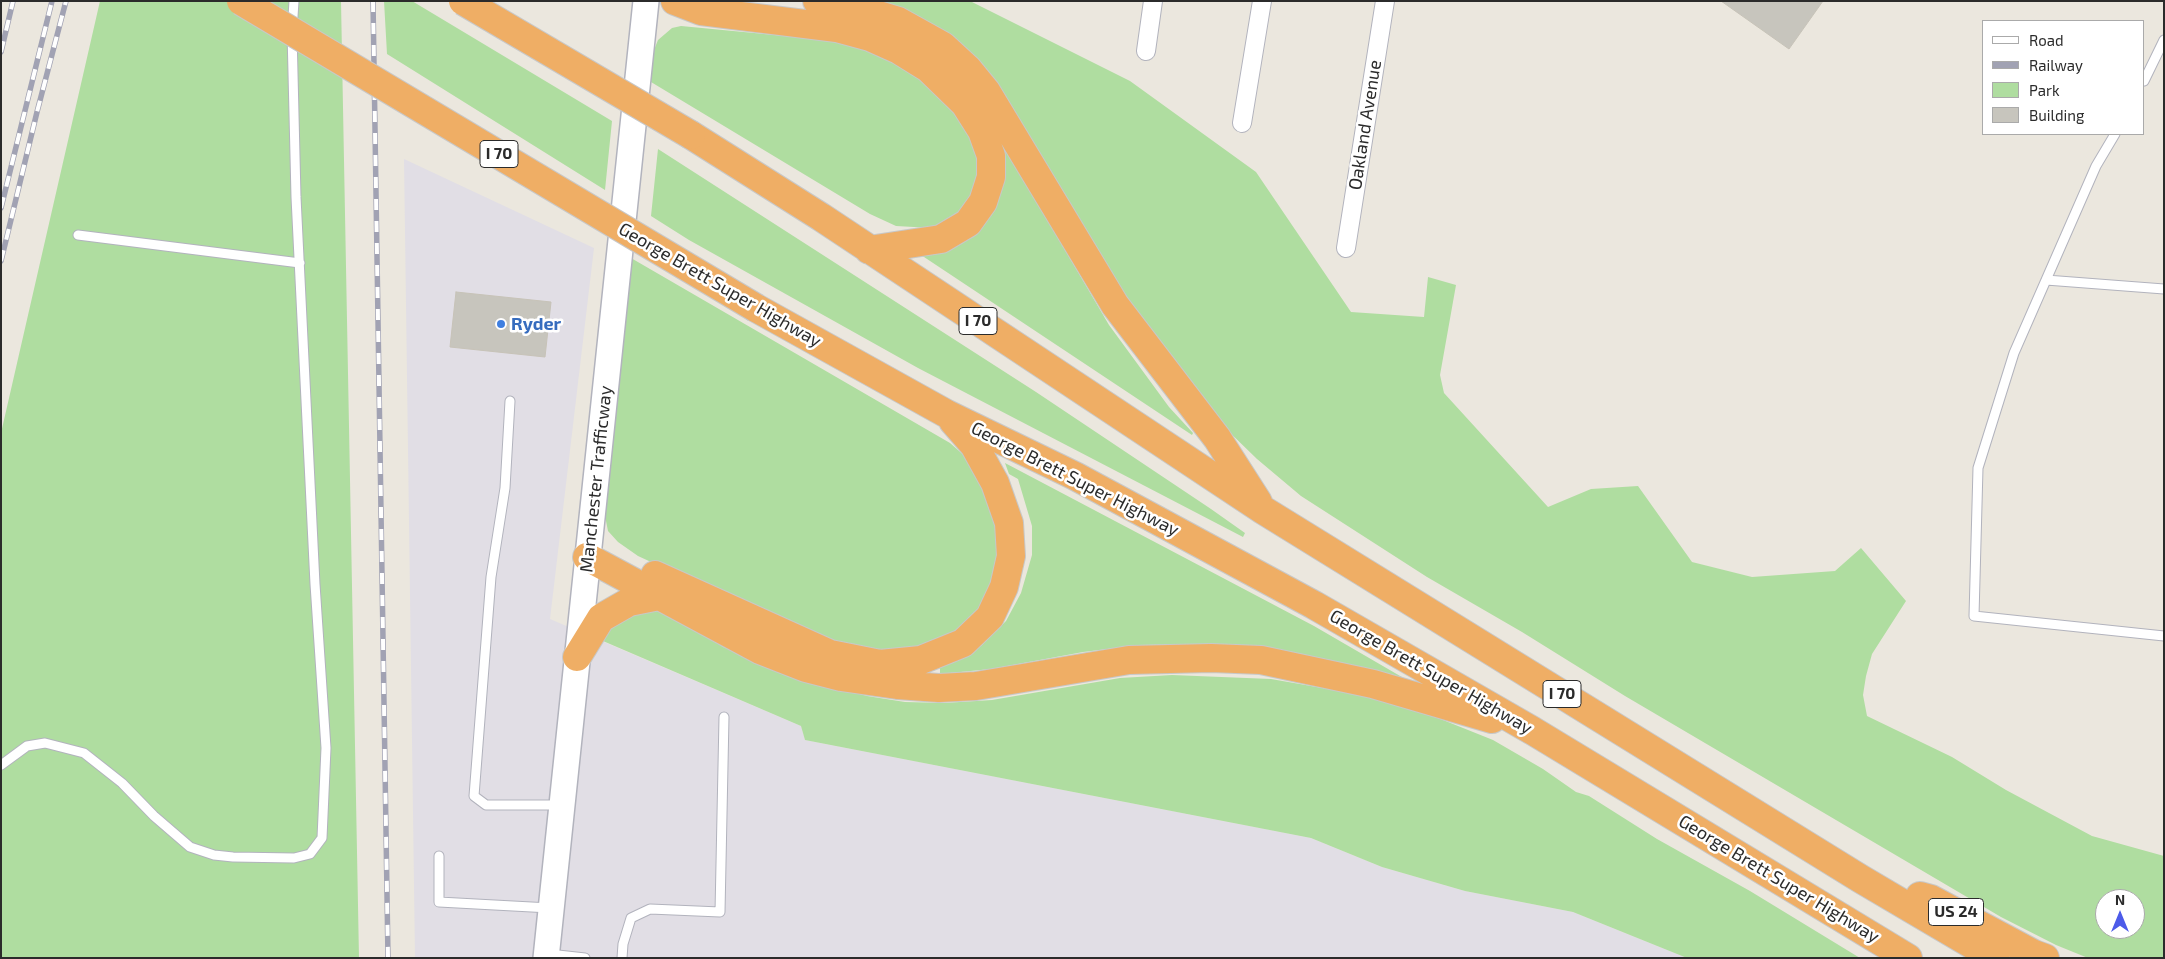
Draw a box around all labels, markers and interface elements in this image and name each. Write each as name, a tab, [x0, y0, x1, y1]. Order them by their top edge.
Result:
legend	[1982, 20, 2145, 135]
text: Road	[2029, 31, 2064, 49]
text: Railway	[2029, 56, 2083, 74]
street label: Oakland Avenue	[1344, 58, 1386, 192]
text: Park	[2029, 81, 2060, 99]
text: Building	[2029, 106, 2084, 124]
road number: I 70	[480, 140, 518, 168]
street label: George Brett Super Highway	[615, 218, 825, 352]
road number: I 70	[959, 308, 997, 334]
place label: Ryder	[511, 313, 561, 335]
marker: Ryder	[495, 318, 507, 330]
street label: Manchester Trafficway	[575, 385, 617, 573]
street label: George Brett Super Highway	[967, 417, 1183, 541]
street label: George Brett Super Highway	[1326, 605, 1536, 739]
road number: I 70	[1543, 681, 1581, 708]
street label: George Brett Super Highway	[1675, 810, 1883, 948]
north arrow	[2095, 889, 2145, 939]
text: N	[2115, 891, 2125, 908]
road number: US 24	[1928, 899, 1984, 926]

